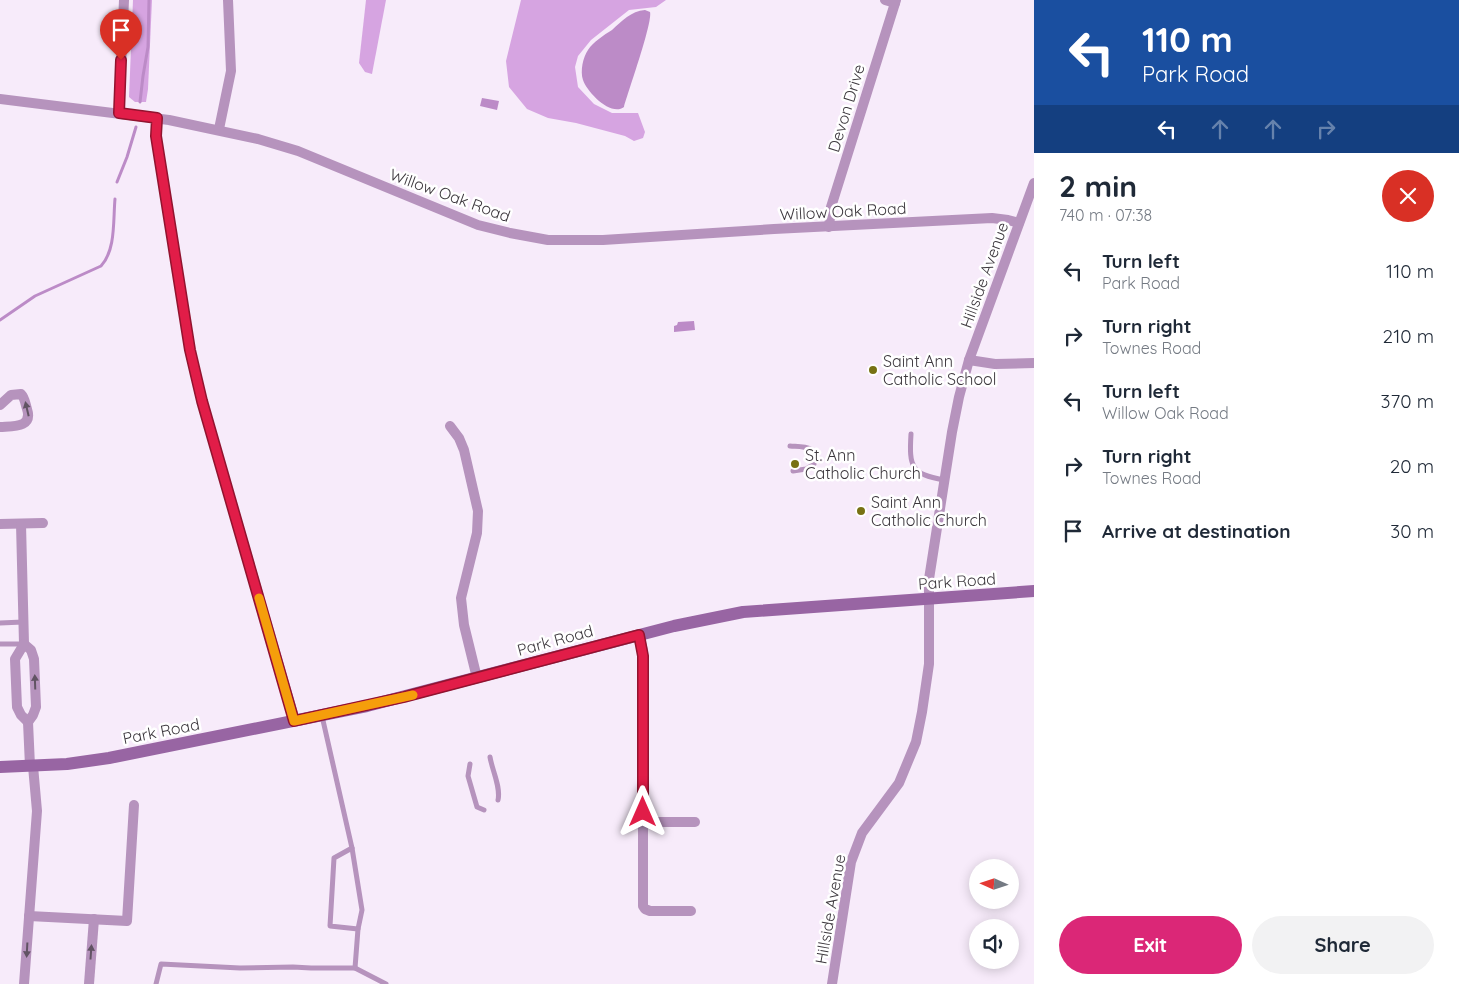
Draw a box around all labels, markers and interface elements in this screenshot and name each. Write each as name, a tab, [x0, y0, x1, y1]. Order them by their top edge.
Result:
pin	[100, 9, 142, 60]
icon: arrive	[107, 16, 135, 44]
text: 110 m	[1142, 17, 1233, 61]
icon: left	[1059, 20, 1124, 85]
text: Park Road	[1142, 60, 1249, 88]
street label: Devon Drive	[823, 62, 869, 154]
icon: left	[1153, 115, 1181, 143]
icon: ahead	[1206, 115, 1234, 143]
icon: ahead	[1259, 115, 1287, 143]
icon: right	[1312, 115, 1340, 143]
street label: Willow Oak Road	[387, 164, 513, 226]
text: 2 min	[1059, 167, 1137, 205]
button: close	[1382, 170, 1434, 222]
street label: Willow Oak Road	[779, 198, 907, 224]
text: 740 m · 07:38	[1059, 205, 1152, 225]
street label: Hillside Avenue	[956, 219, 1012, 331]
text: Turn left	[1102, 249, 1180, 273]
icon: left	[1059, 257, 1087, 285]
text: 110 m	[1386, 259, 1434, 283]
text: Park Road	[1102, 273, 1180, 293]
text: Turn right	[1102, 314, 1191, 338]
icon: right	[1059, 322, 1087, 350]
text: 210 m	[1383, 324, 1434, 348]
text: Townes Road	[1102, 338, 1201, 358]
place label: Saint Ann Catholic School	[883, 351, 996, 389]
marker: Saint Ann Catholic School	[867, 364, 879, 376]
text: Turn left	[1102, 379, 1180, 403]
icon: left	[1059, 387, 1087, 415]
text: 370 m	[1380, 389, 1434, 413]
one-way arrow	[22, 401, 30, 417]
text: Willow Oak Road	[1102, 403, 1229, 423]
text: Turn right	[1102, 444, 1191, 468]
place label: St. Ann Catholic Church	[805, 445, 921, 483]
icon: right	[1059, 452, 1087, 480]
text: 20 m	[1390, 454, 1434, 478]
marker: St. Ann Catholic Church	[789, 458, 801, 470]
text: Townes Road	[1102, 468, 1201, 488]
place label: Saint Ann Catholic Church	[871, 492, 987, 530]
marker: Saint Ann Catholic Church	[855, 505, 867, 517]
icon: arrive	[1059, 517, 1087, 545]
text: Arrive at destination	[1102, 519, 1291, 543]
text: 30 m	[1390, 519, 1434, 543]
street label: Park Road	[917, 568, 997, 594]
street label: Park Road	[515, 620, 595, 660]
one-way arrow	[31, 674, 39, 690]
street label: Park Road	[121, 714, 201, 748]
position arrow	[616, 785, 668, 837]
street label: Hillside Avenue	[811, 853, 849, 965]
north arrow	[969, 859, 1019, 909]
map controls	[969, 859, 1019, 969]
button: Exit	[1059, 916, 1242, 974]
button: Share	[1252, 916, 1434, 974]
button: sound	[969, 919, 1019, 969]
one-way arrow	[22, 942, 30, 958]
one-way arrow	[88, 943, 96, 959]

